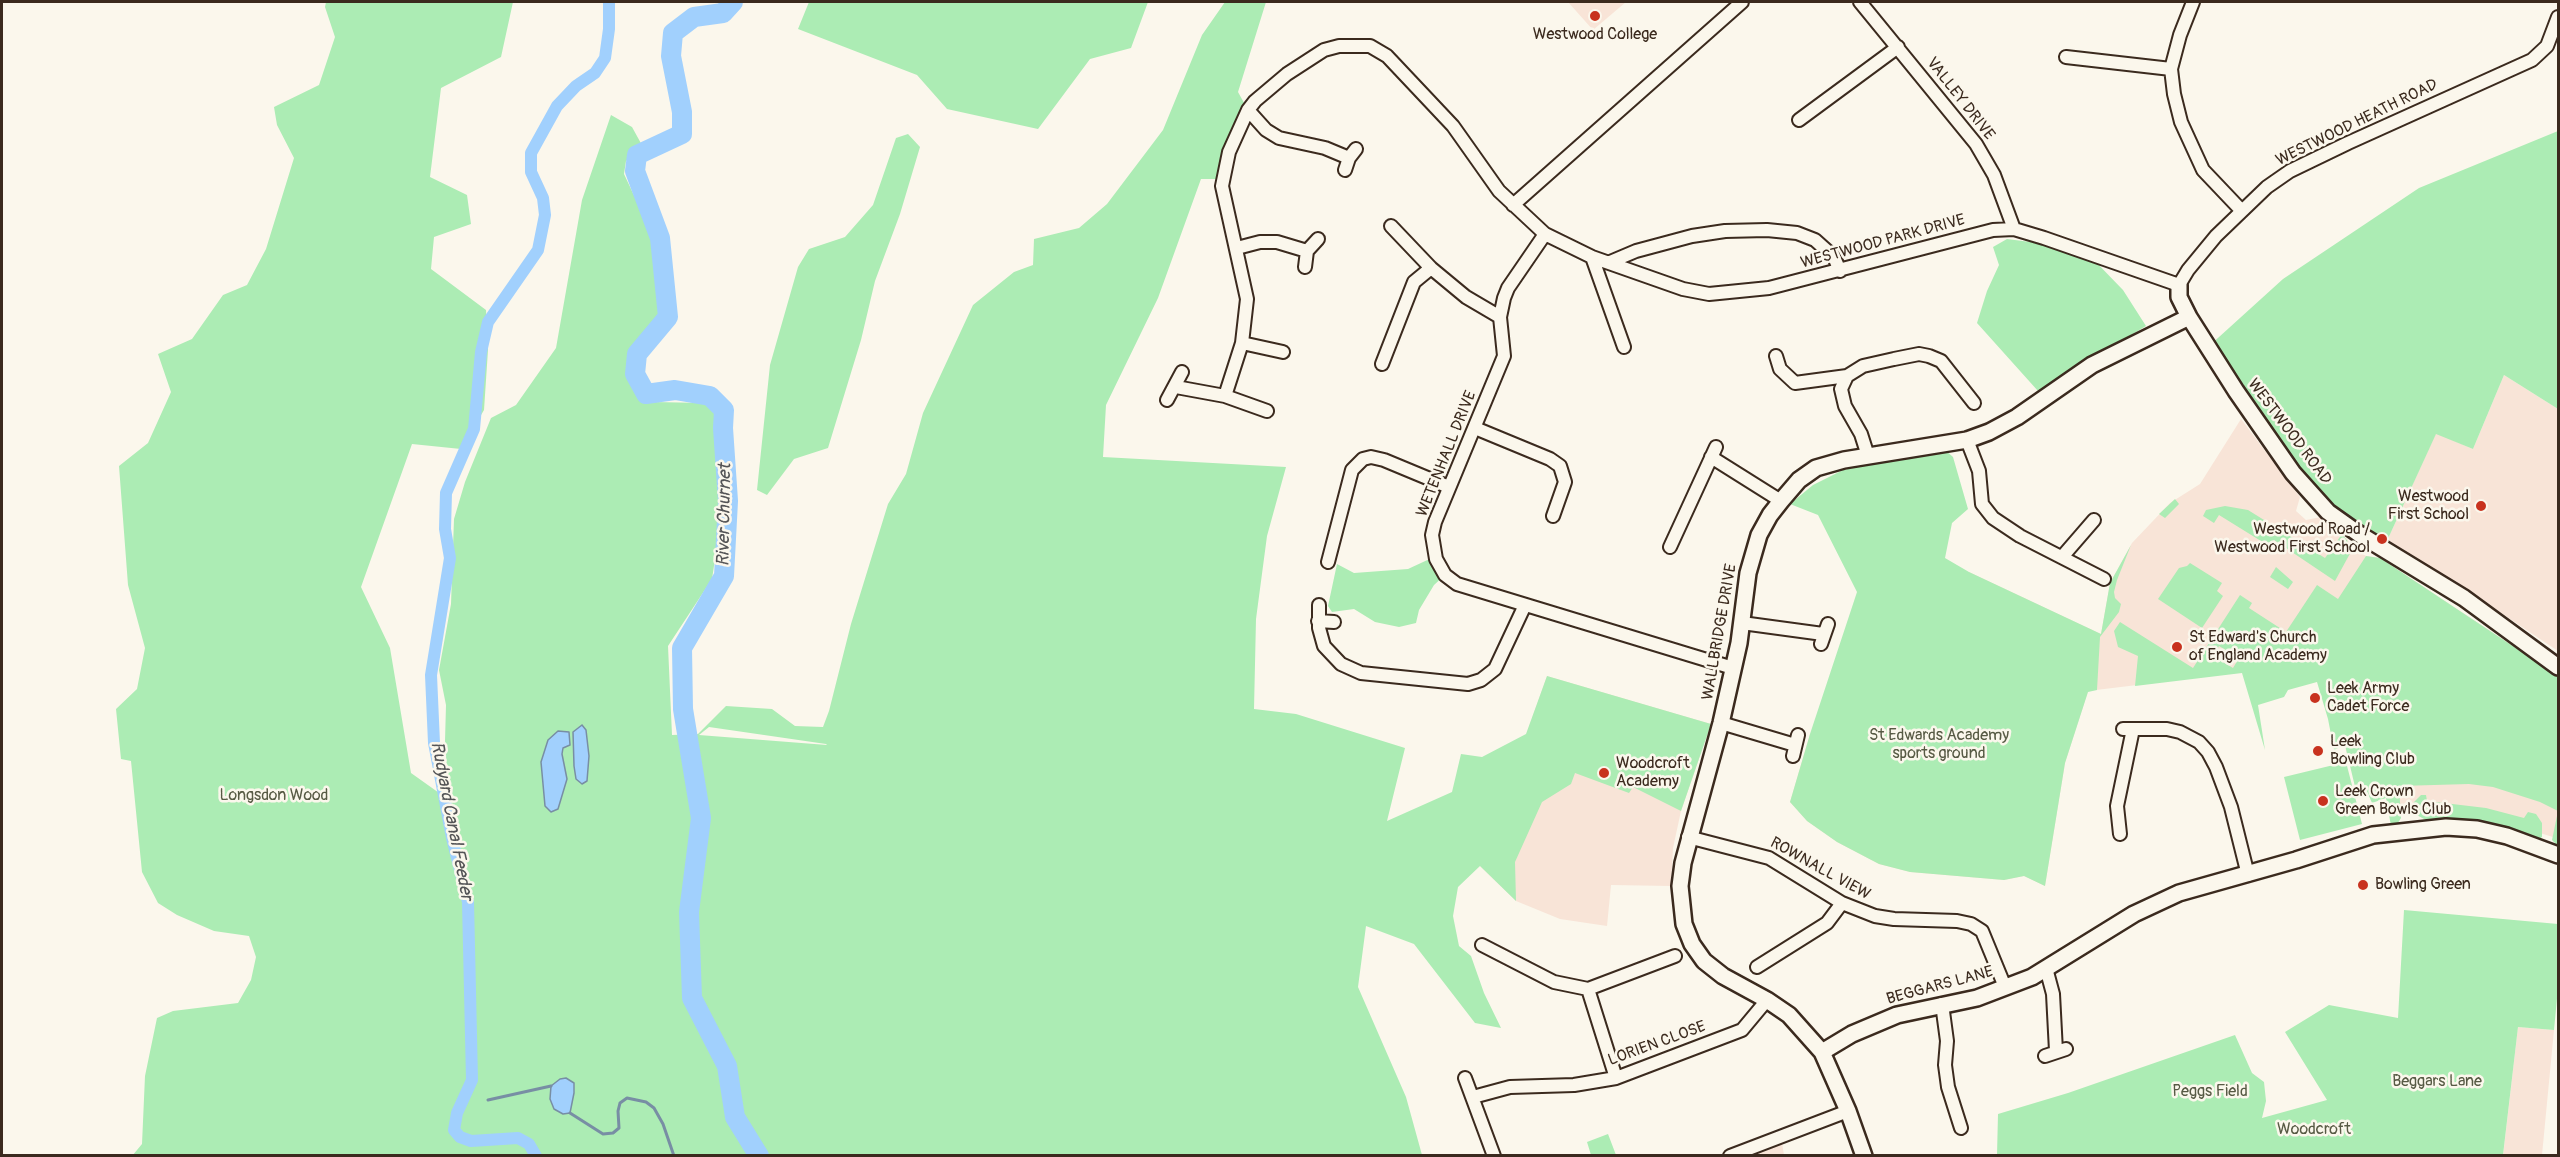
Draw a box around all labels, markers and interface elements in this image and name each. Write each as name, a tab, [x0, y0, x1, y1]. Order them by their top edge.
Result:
marker: Westwood College	[1588, 9, 1602, 23]
place label: Westwood College	[1533, 25, 1657, 45]
street label: VALLEY DRIVE	[1922, 54, 1998, 144]
street label: WESTWOOD HEATH ROAD	[2273, 75, 2441, 171]
street label: WESTWOOD PARK DRIVE	[1799, 211, 1967, 273]
street label: WESTWOOD ROAD	[2243, 375, 2335, 489]
street label: WETENHALL DRIVE	[1413, 388, 1481, 520]
water label: River Churnet	[713, 463, 737, 567]
place label: Westwood First School	[2388, 487, 2469, 525]
marker: Westwood First School	[2474, 499, 2488, 513]
place label: Westwood Road / Westwood First School	[2214, 520, 2370, 558]
marker: Westwood Road / Westwood First School	[2375, 532, 2389, 546]
street label: WALLBRIDGE DRIVE	[1699, 562, 1741, 702]
place label: St Edward's Church of England Academy	[2189, 628, 2327, 666]
marker: St Edward's Church of England Academy	[2170, 640, 2184, 654]
place label: Leek Army Cadet Force	[2327, 679, 2409, 717]
marker: Leek Army Cadet Force	[2308, 691, 2322, 705]
park label: St Edwards Academy sports ground	[1869, 726, 2009, 764]
place label: Leek Bowling Club	[2330, 732, 2415, 770]
water label: Rudyard Canal Feeder	[425, 740, 477, 902]
marker: Leek Bowling Club	[2311, 744, 2325, 758]
place label: Woodcroft Academy	[1616, 754, 1690, 792]
marker: Woodcroft Academy	[1597, 766, 1611, 780]
place label: Leek Crown Green Bowls Club	[2335, 782, 2451, 820]
park label: Longsdon Wood	[220, 786, 328, 806]
marker: Leek Crown Green Bowls Club	[2316, 794, 2330, 808]
street label: ROWNALL VIEW	[1766, 833, 1874, 905]
place label: Bowling Green	[2375, 875, 2471, 895]
marker: Bowling Green	[2356, 878, 2370, 892]
street label: BEGGARS LANE	[1885, 963, 1995, 1009]
street label: LORIEN CLOSE	[1606, 1017, 1708, 1071]
park label: Beggars Lane	[2392, 1072, 2482, 1092]
park label: Peggs Field	[2172, 1082, 2248, 1102]
park label: Woodcroft	[2277, 1120, 2351, 1140]

